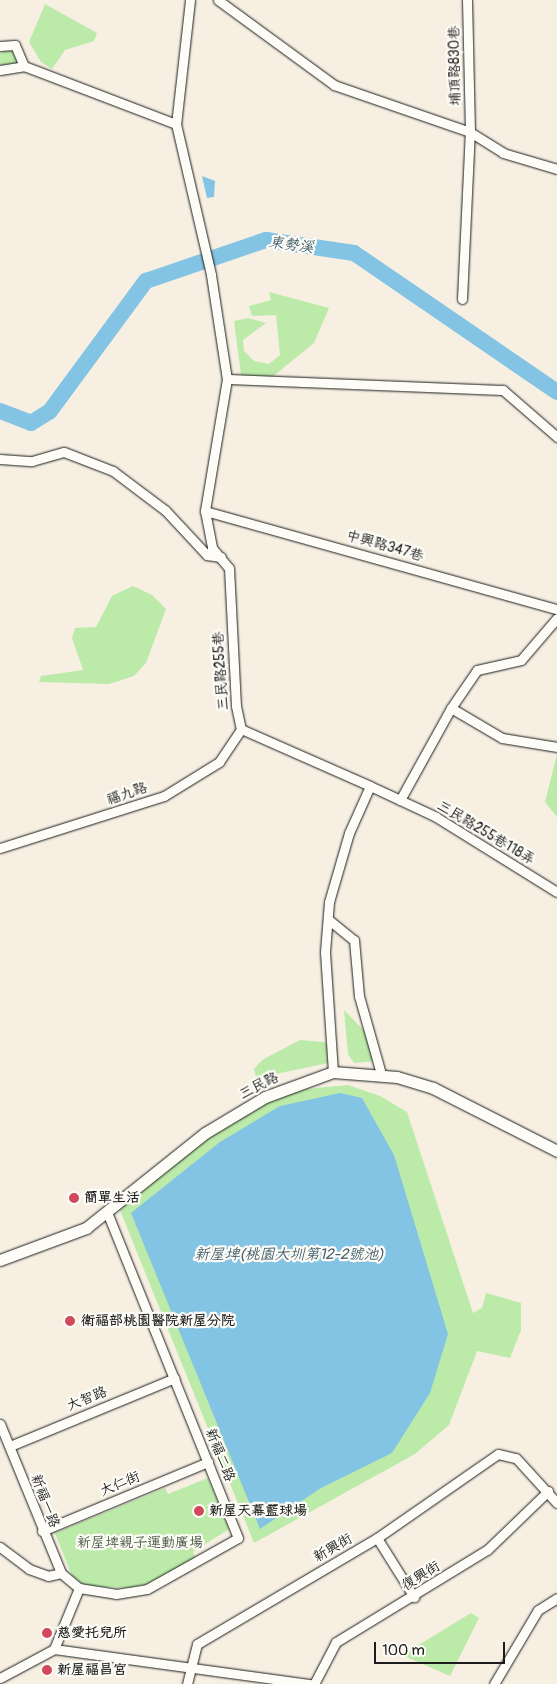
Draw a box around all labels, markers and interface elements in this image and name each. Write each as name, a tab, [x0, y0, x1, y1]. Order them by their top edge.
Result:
street label: 埔頂路830巷	[446, 26, 464, 106]
water label: 東勢溪	[268, 233, 314, 257]
street label: 中興路347巷	[345, 527, 425, 565]
street label: 三民路255巷	[210, 631, 232, 711]
street label: 福九路	[104, 779, 150, 809]
street label: 三民路255巷118弄	[434, 797, 538, 869]
street label: 三民路	[236, 1069, 282, 1103]
place label: 簡單生活	[84, 1190, 140, 1206]
marker: 簡單生活	[68, 1192, 80, 1204]
water label: 新屋埤(桃園大圳第12-2號池)	[194, 1246, 384, 1264]
place label: 衛福部桃園醫院新屋分院	[81, 1313, 235, 1329]
marker: 衛福部桃園醫院新屋分院	[63, 1314, 77, 1328]
street label: 大智路	[64, 1383, 110, 1415]
street label: 新福二路	[202, 1426, 238, 1484]
street label: 大仁街	[97, 1468, 143, 1500]
street label: 新福一路	[27, 1472, 63, 1530]
place label: 新屋天幕籃球場	[209, 1503, 307, 1519]
marker: 新屋天幕籃球場	[193, 1505, 205, 1517]
street label: 新興街	[311, 1530, 355, 1566]
park label: 新屋埤親子運動廣場	[77, 1535, 203, 1551]
street label: 復興街	[399, 1558, 443, 1594]
place label: 慈愛托兒所	[57, 1625, 127, 1641]
marker: 慈愛托兒所	[41, 1627, 53, 1639]
scale bar	[377, 1632, 508, 1664]
text: 100 m	[382, 1641, 425, 1660]
place label: 新屋福昌宮	[57, 1662, 127, 1678]
marker: 新屋福昌宮	[41, 1664, 53, 1676]

